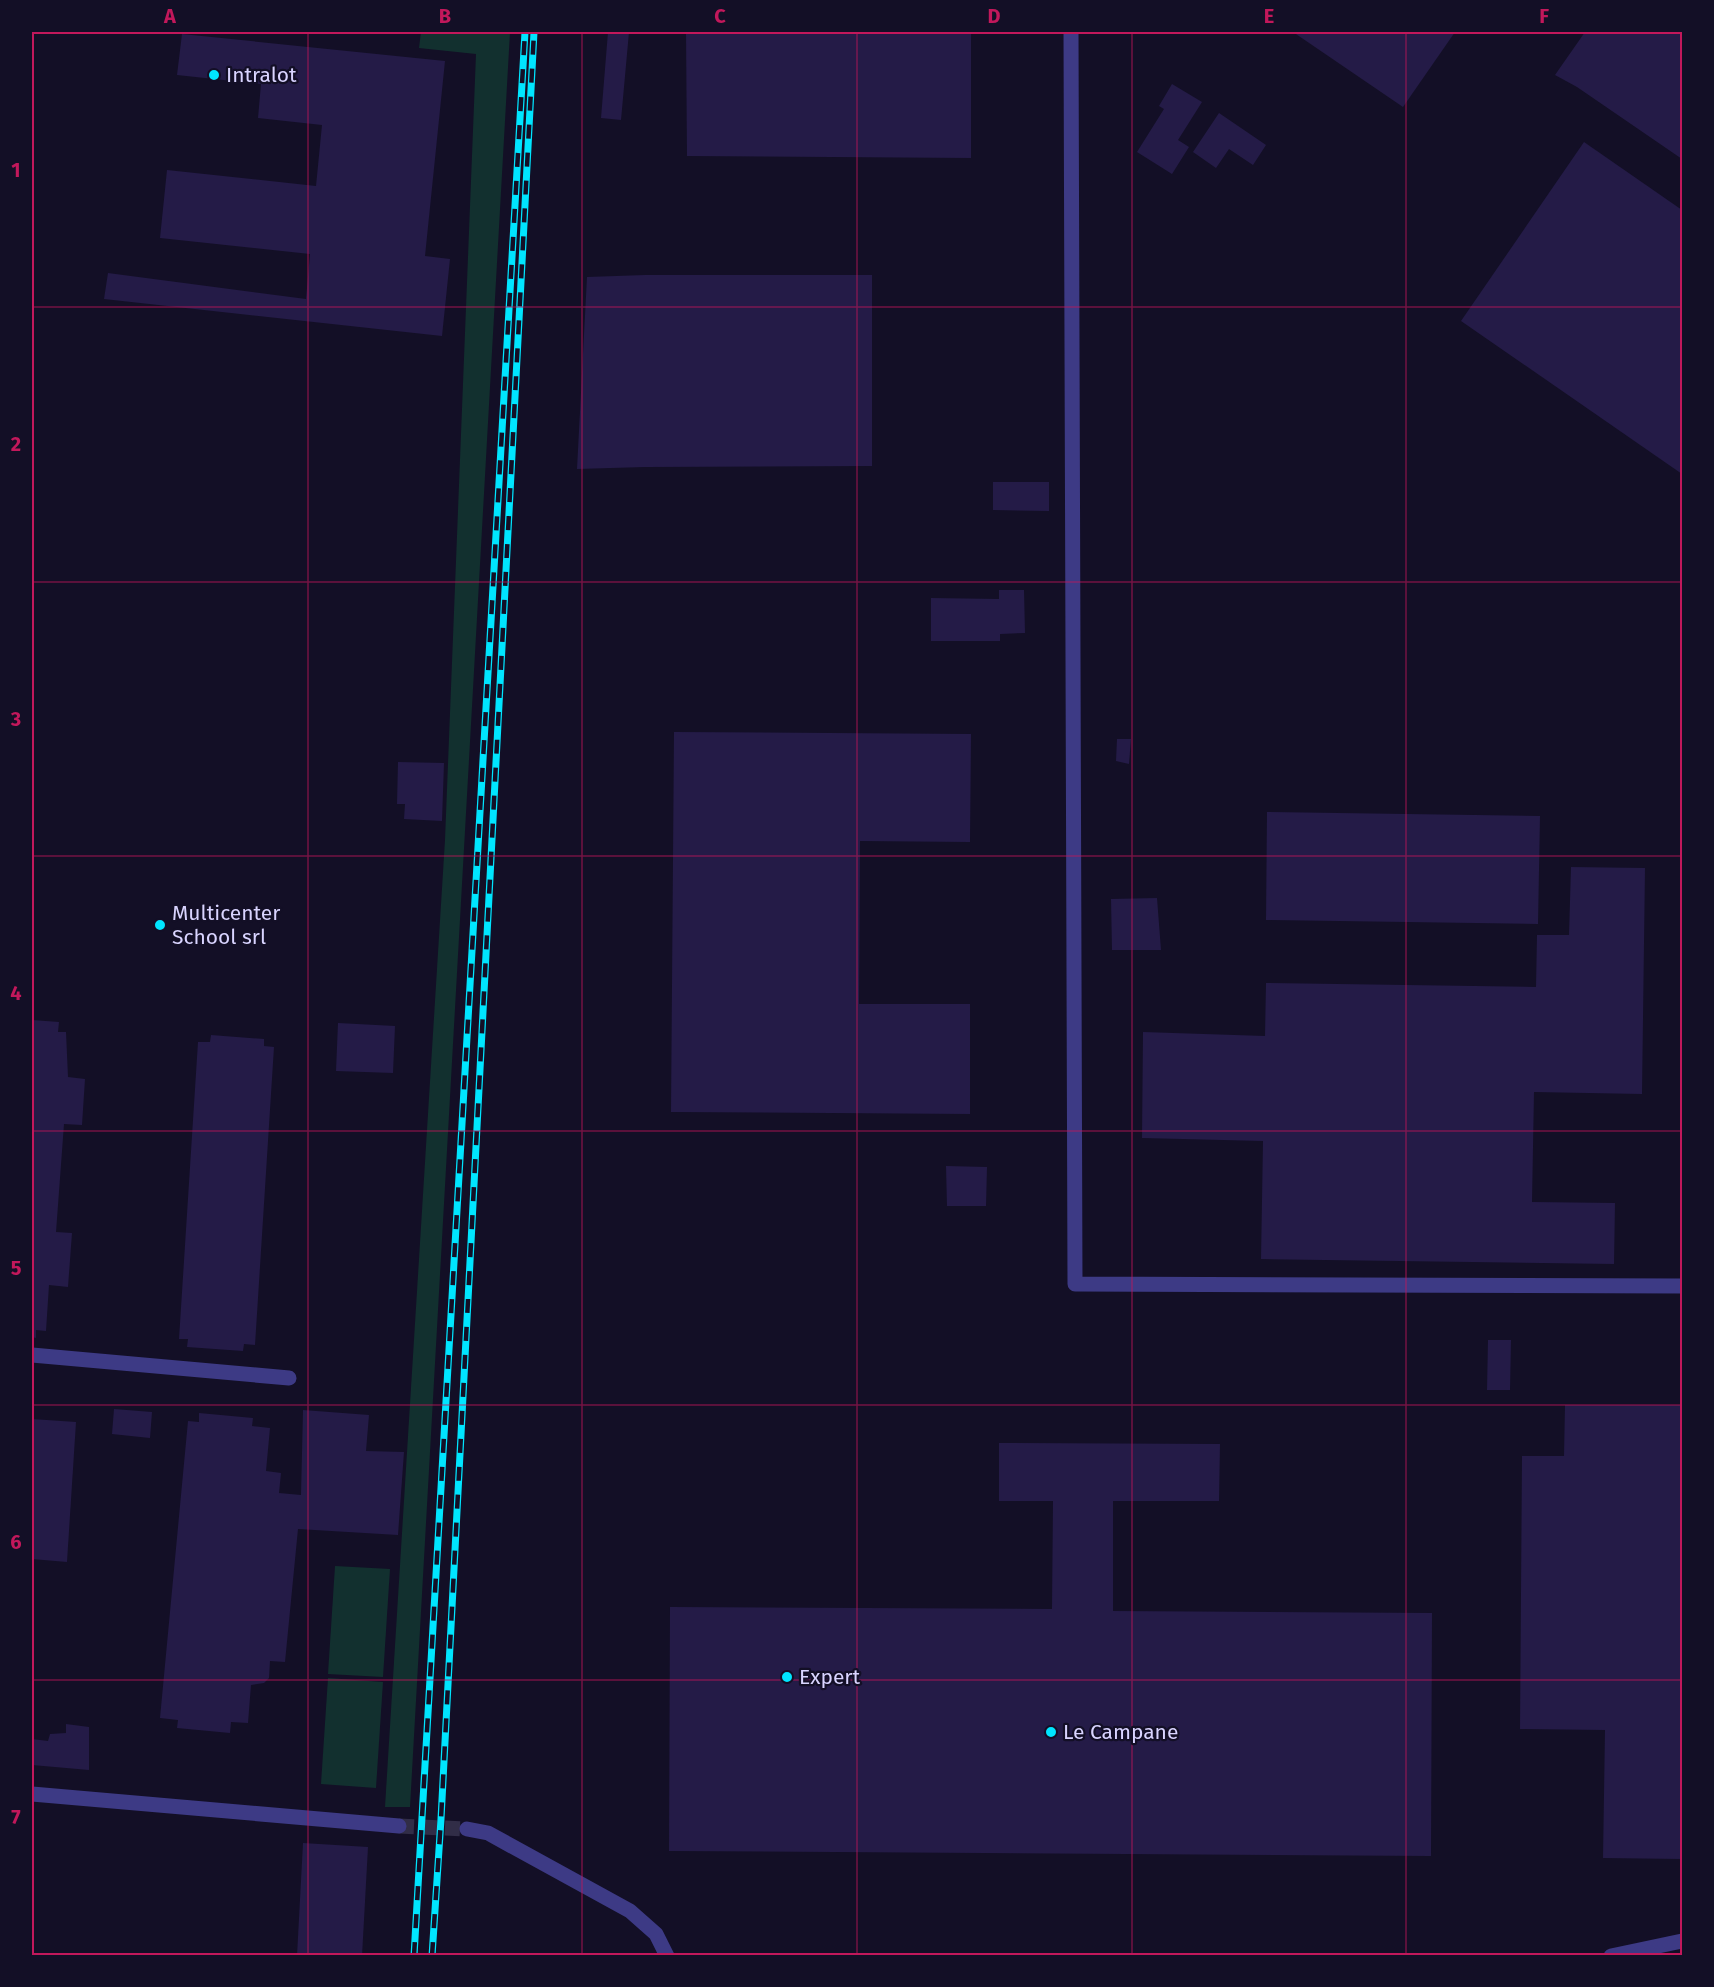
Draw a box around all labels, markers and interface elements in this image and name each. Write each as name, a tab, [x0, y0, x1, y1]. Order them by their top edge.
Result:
text: A	[163, 4, 177, 28]
text: B	[439, 4, 451, 28]
text: C	[714, 4, 726, 28]
text: D	[987, 4, 1001, 28]
text: E	[1264, 4, 1274, 28]
text: F	[1539, 4, 1549, 28]
place label: Intralot	[226, 62, 297, 88]
marker: Intralot	[207, 68, 221, 82]
text: 1	[11, 158, 21, 182]
text: 2	[11, 432, 21, 456]
text: 3	[10, 707, 21, 731]
place label: Multicenter School srl	[172, 900, 280, 950]
marker: Multicenter School srl	[153, 918, 167, 932]
text: 4	[10, 981, 22, 1005]
text: 5	[11, 1256, 22, 1280]
text: 6	[10, 1530, 22, 1554]
place label: Expert	[799, 1664, 860, 1690]
marker: Expert	[780, 1670, 794, 1684]
place label: Le Campane	[1063, 1719, 1178, 1745]
marker: Le Campane	[1044, 1725, 1058, 1739]
text: 7	[11, 1805, 21, 1829]

